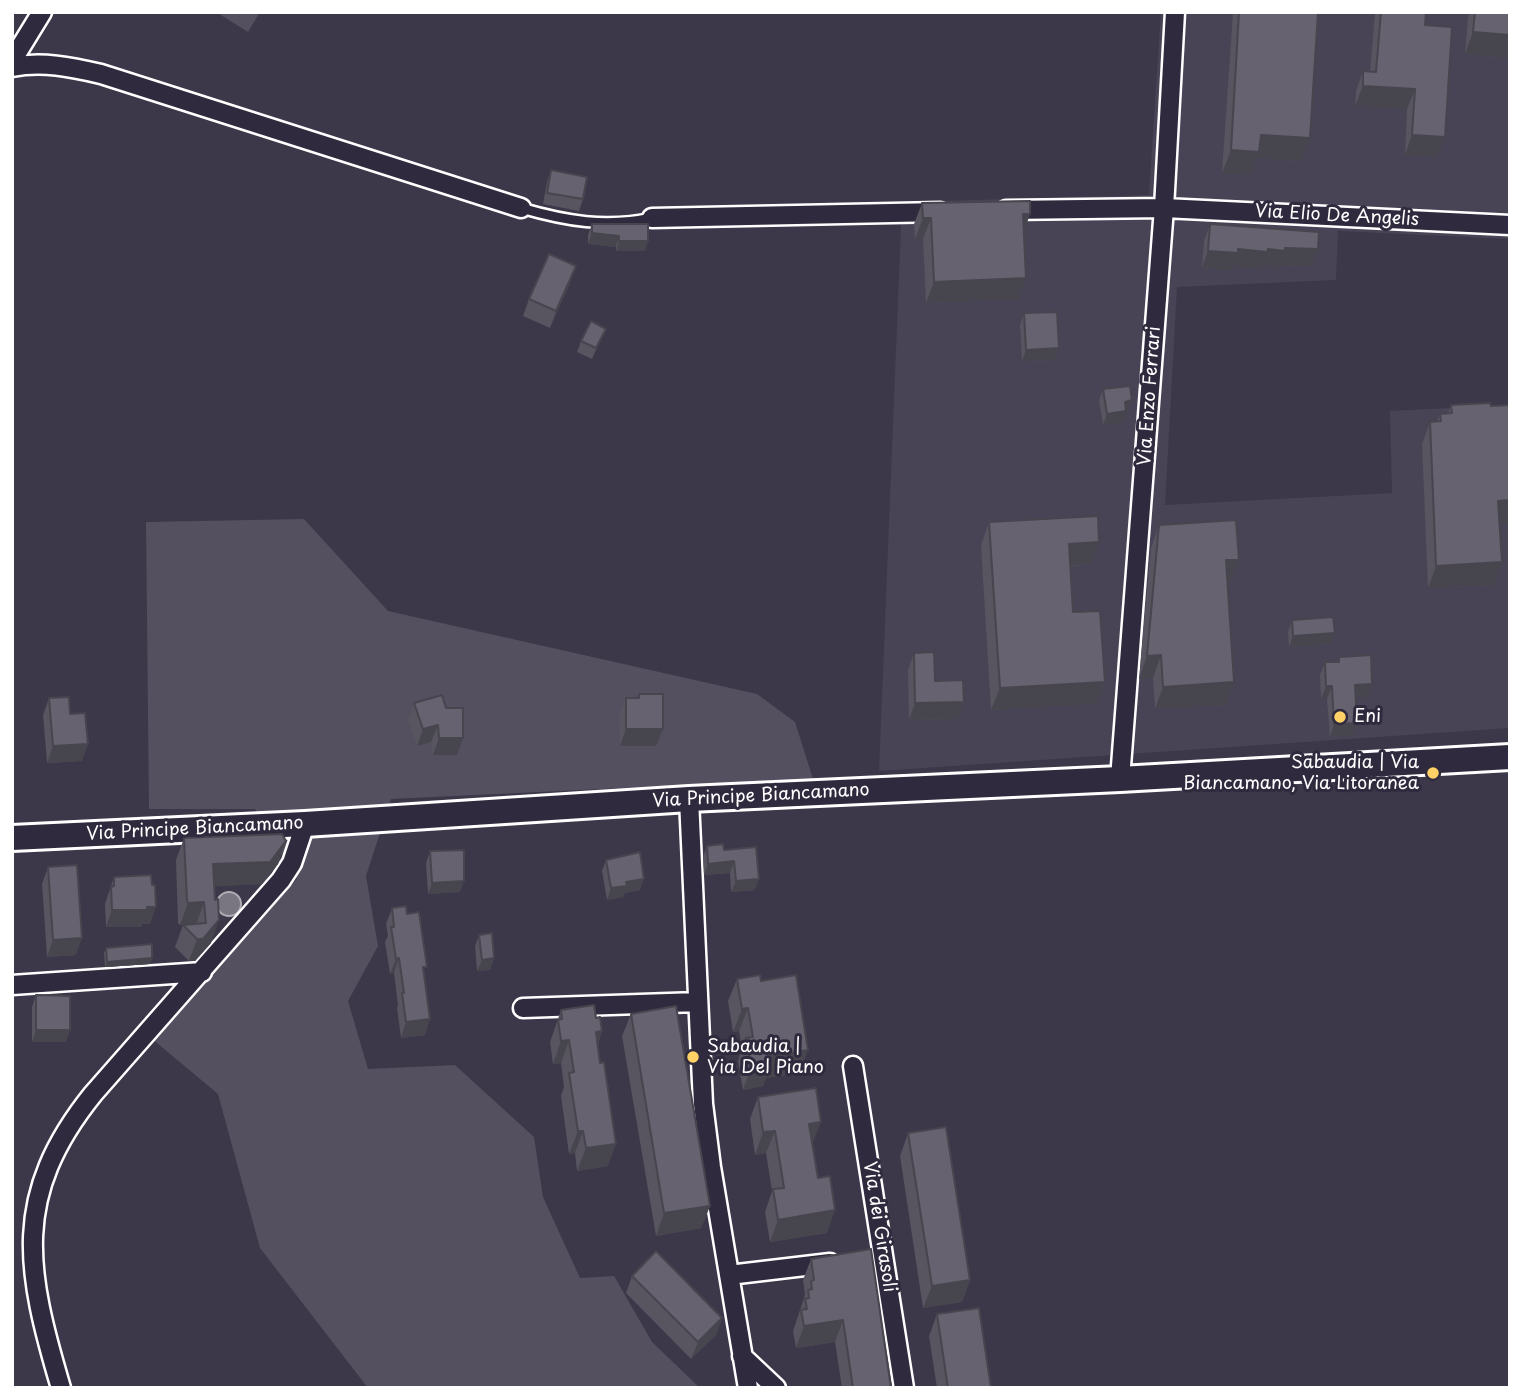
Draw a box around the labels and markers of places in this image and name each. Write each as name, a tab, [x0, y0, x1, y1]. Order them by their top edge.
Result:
place label: Eni	[1354, 706, 1381, 728]
marker: Eni	[1332, 709, 1348, 725]
place label: Sabaudia | Via Biancamano, Via Litoranea	[1183, 752, 1419, 794]
marker: Sabaudia | Via Biancamano, Via Litoranea	[1425, 765, 1441, 781]
place label: Sabaudia | Via Del Piano	[707, 1036, 824, 1078]
marker: Sabaudia | Via Del Piano	[685, 1049, 701, 1065]

